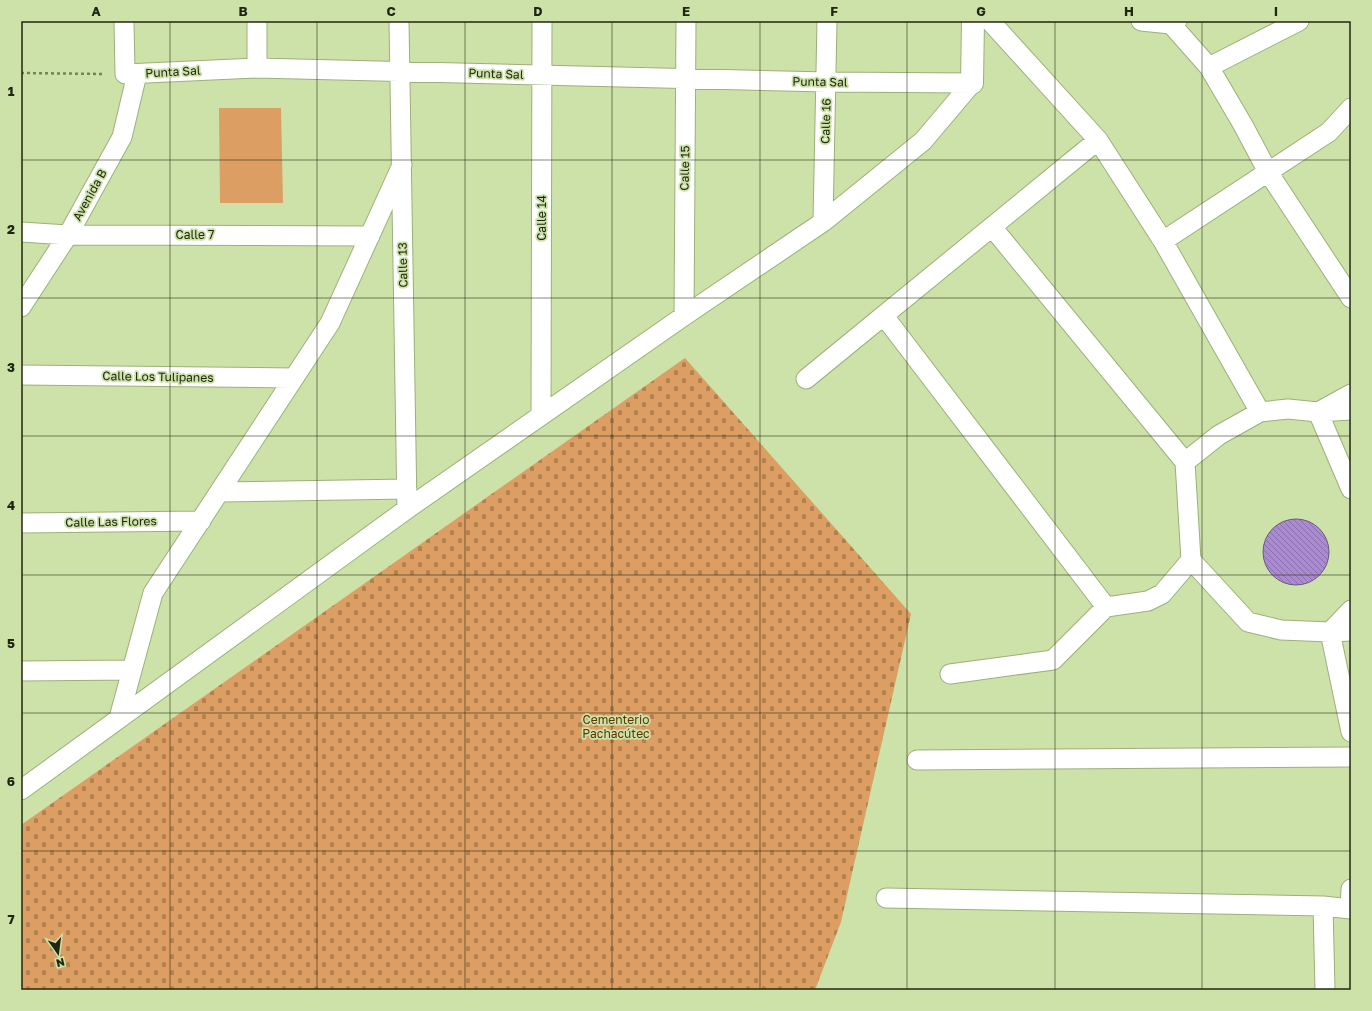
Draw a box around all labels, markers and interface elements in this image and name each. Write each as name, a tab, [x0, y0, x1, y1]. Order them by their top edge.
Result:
text: A	[91, 3, 101, 19]
text: B	[238, 3, 248, 19]
text: C	[386, 3, 396, 19]
text: D	[533, 3, 543, 19]
text: E	[682, 3, 690, 19]
text: F	[830, 3, 838, 19]
text: G	[976, 3, 986, 19]
text: H	[1124, 3, 1134, 19]
text: I	[1274, 3, 1278, 19]
street label: Punta Sal	[145, 63, 201, 80]
street label: Punta Sal	[468, 65, 524, 82]
street label: Punta Sal	[792, 74, 848, 89]
text: 1	[8, 83, 15, 99]
street label: Calle 16	[817, 98, 834, 144]
street label: Calle 15	[677, 145, 692, 191]
street label: Avenida B	[69, 166, 110, 223]
street label: Calle 14	[534, 195, 549, 241]
text: 2	[7, 221, 15, 237]
street label: Calle 7	[176, 227, 214, 242]
street label: Calle 13	[395, 242, 410, 288]
text: 3	[7, 359, 15, 375]
street label: Calle Los Tulipanes	[102, 368, 214, 385]
text: 4	[7, 497, 15, 513]
street label: Calle Las Flores	[65, 513, 157, 530]
text: 5	[7, 635, 15, 651]
park label: Cementerio Pachacútec	[582, 712, 650, 741]
text: 6	[7, 773, 15, 789]
text: 7	[7, 911, 15, 927]
north arrow	[38, 933, 78, 973]
text: N	[55, 956, 66, 971]

